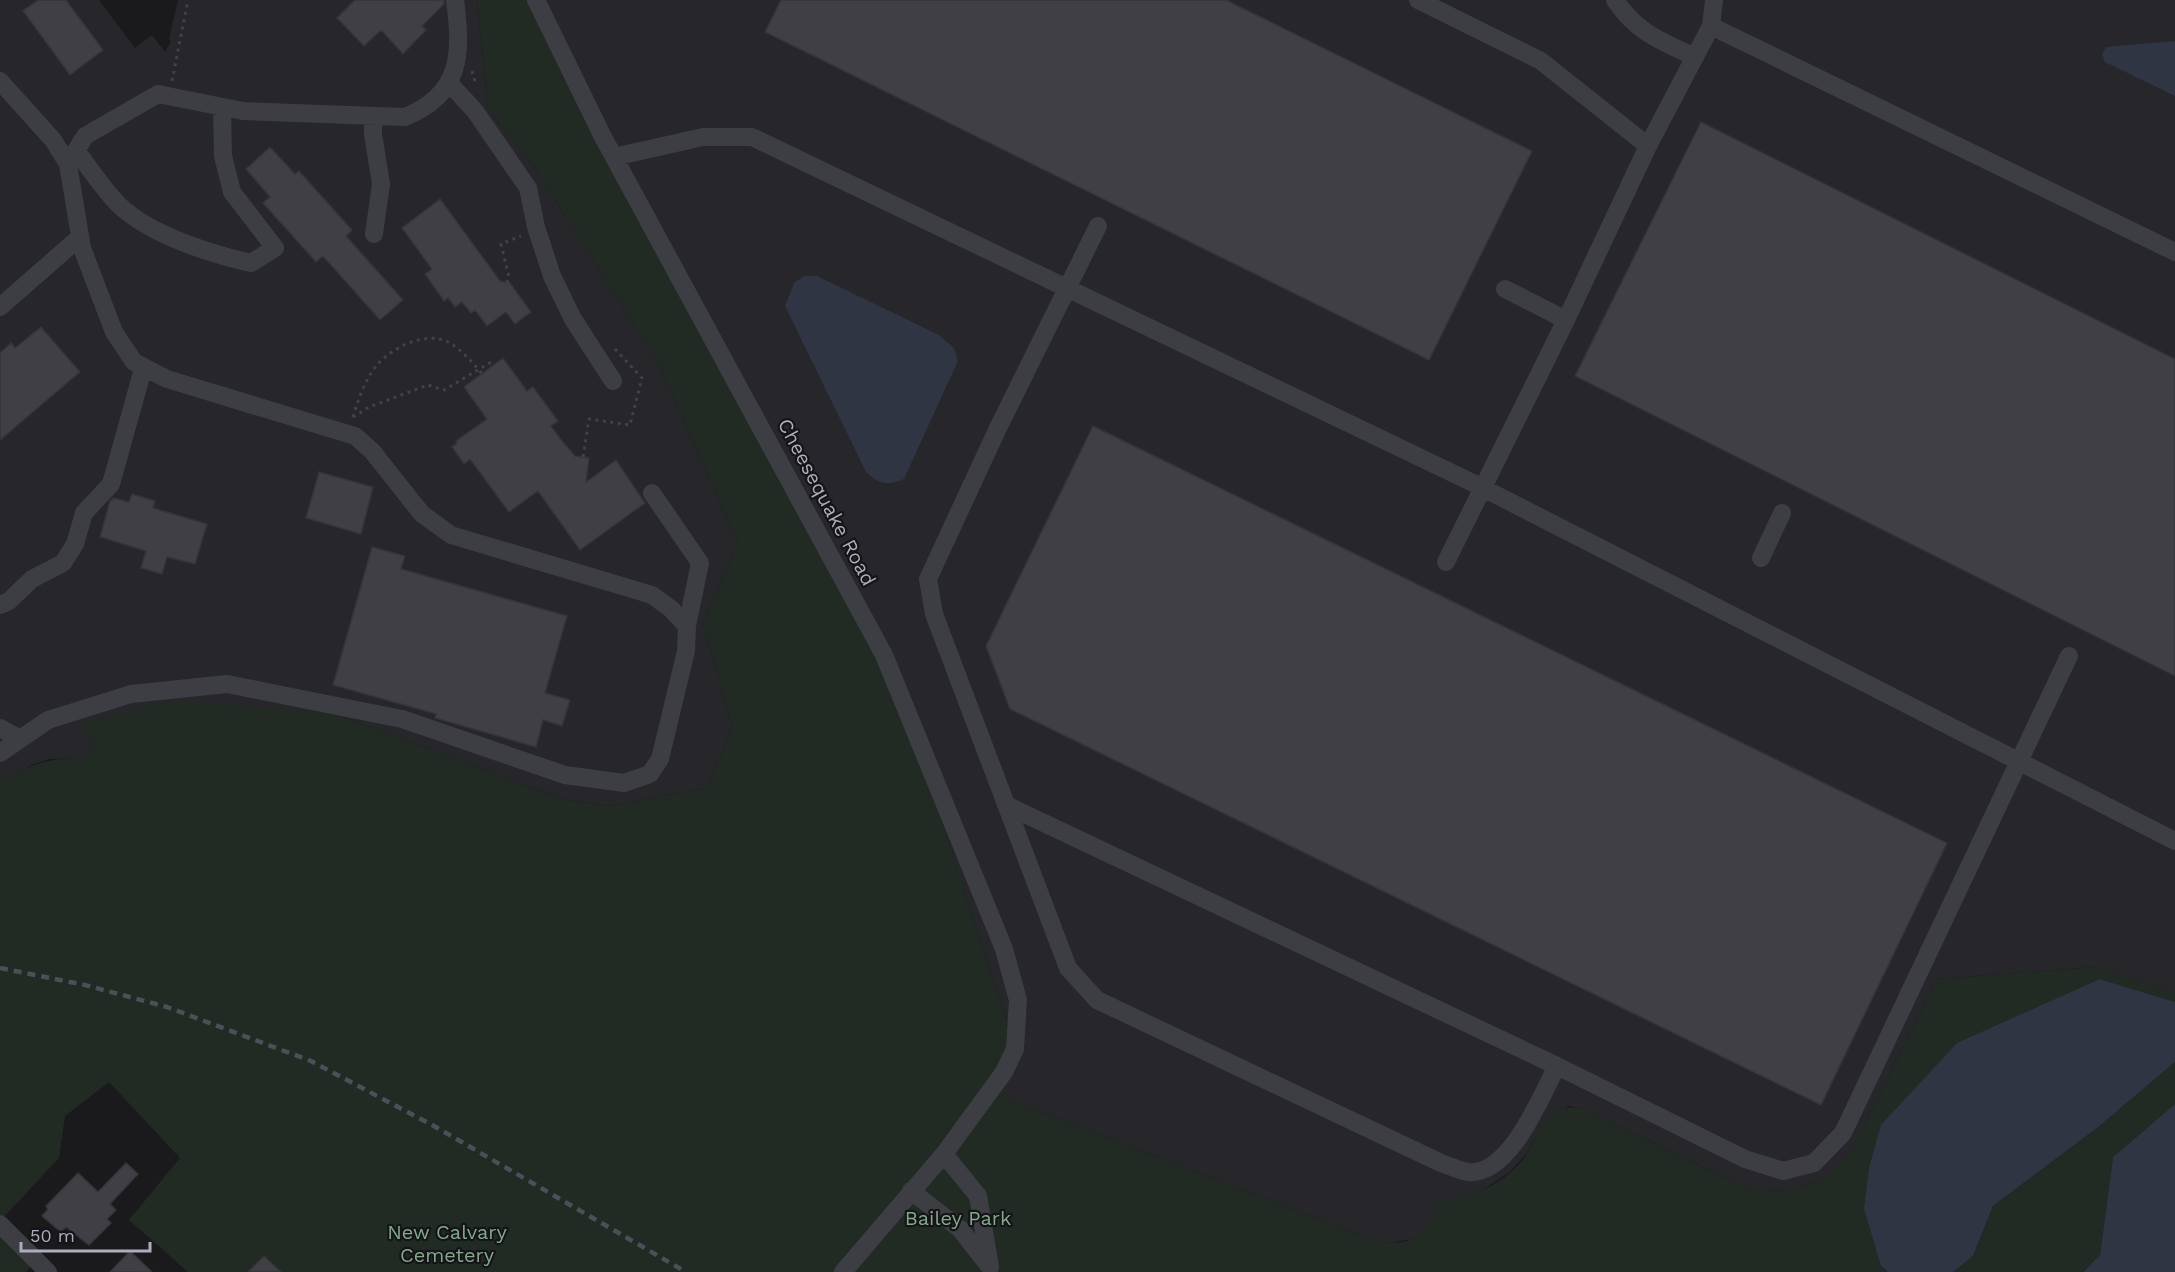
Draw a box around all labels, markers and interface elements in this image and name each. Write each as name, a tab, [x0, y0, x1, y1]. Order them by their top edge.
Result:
street label: Cheesequake Road	[773, 414, 881, 590]
park label: Bailey Park	[905, 1206, 1011, 1230]
scale bar	[21, 1215, 150, 1253]
park label: New Calvary Cemetery	[387, 1220, 507, 1267]
text: 50 m	[30, 1225, 75, 1246]

